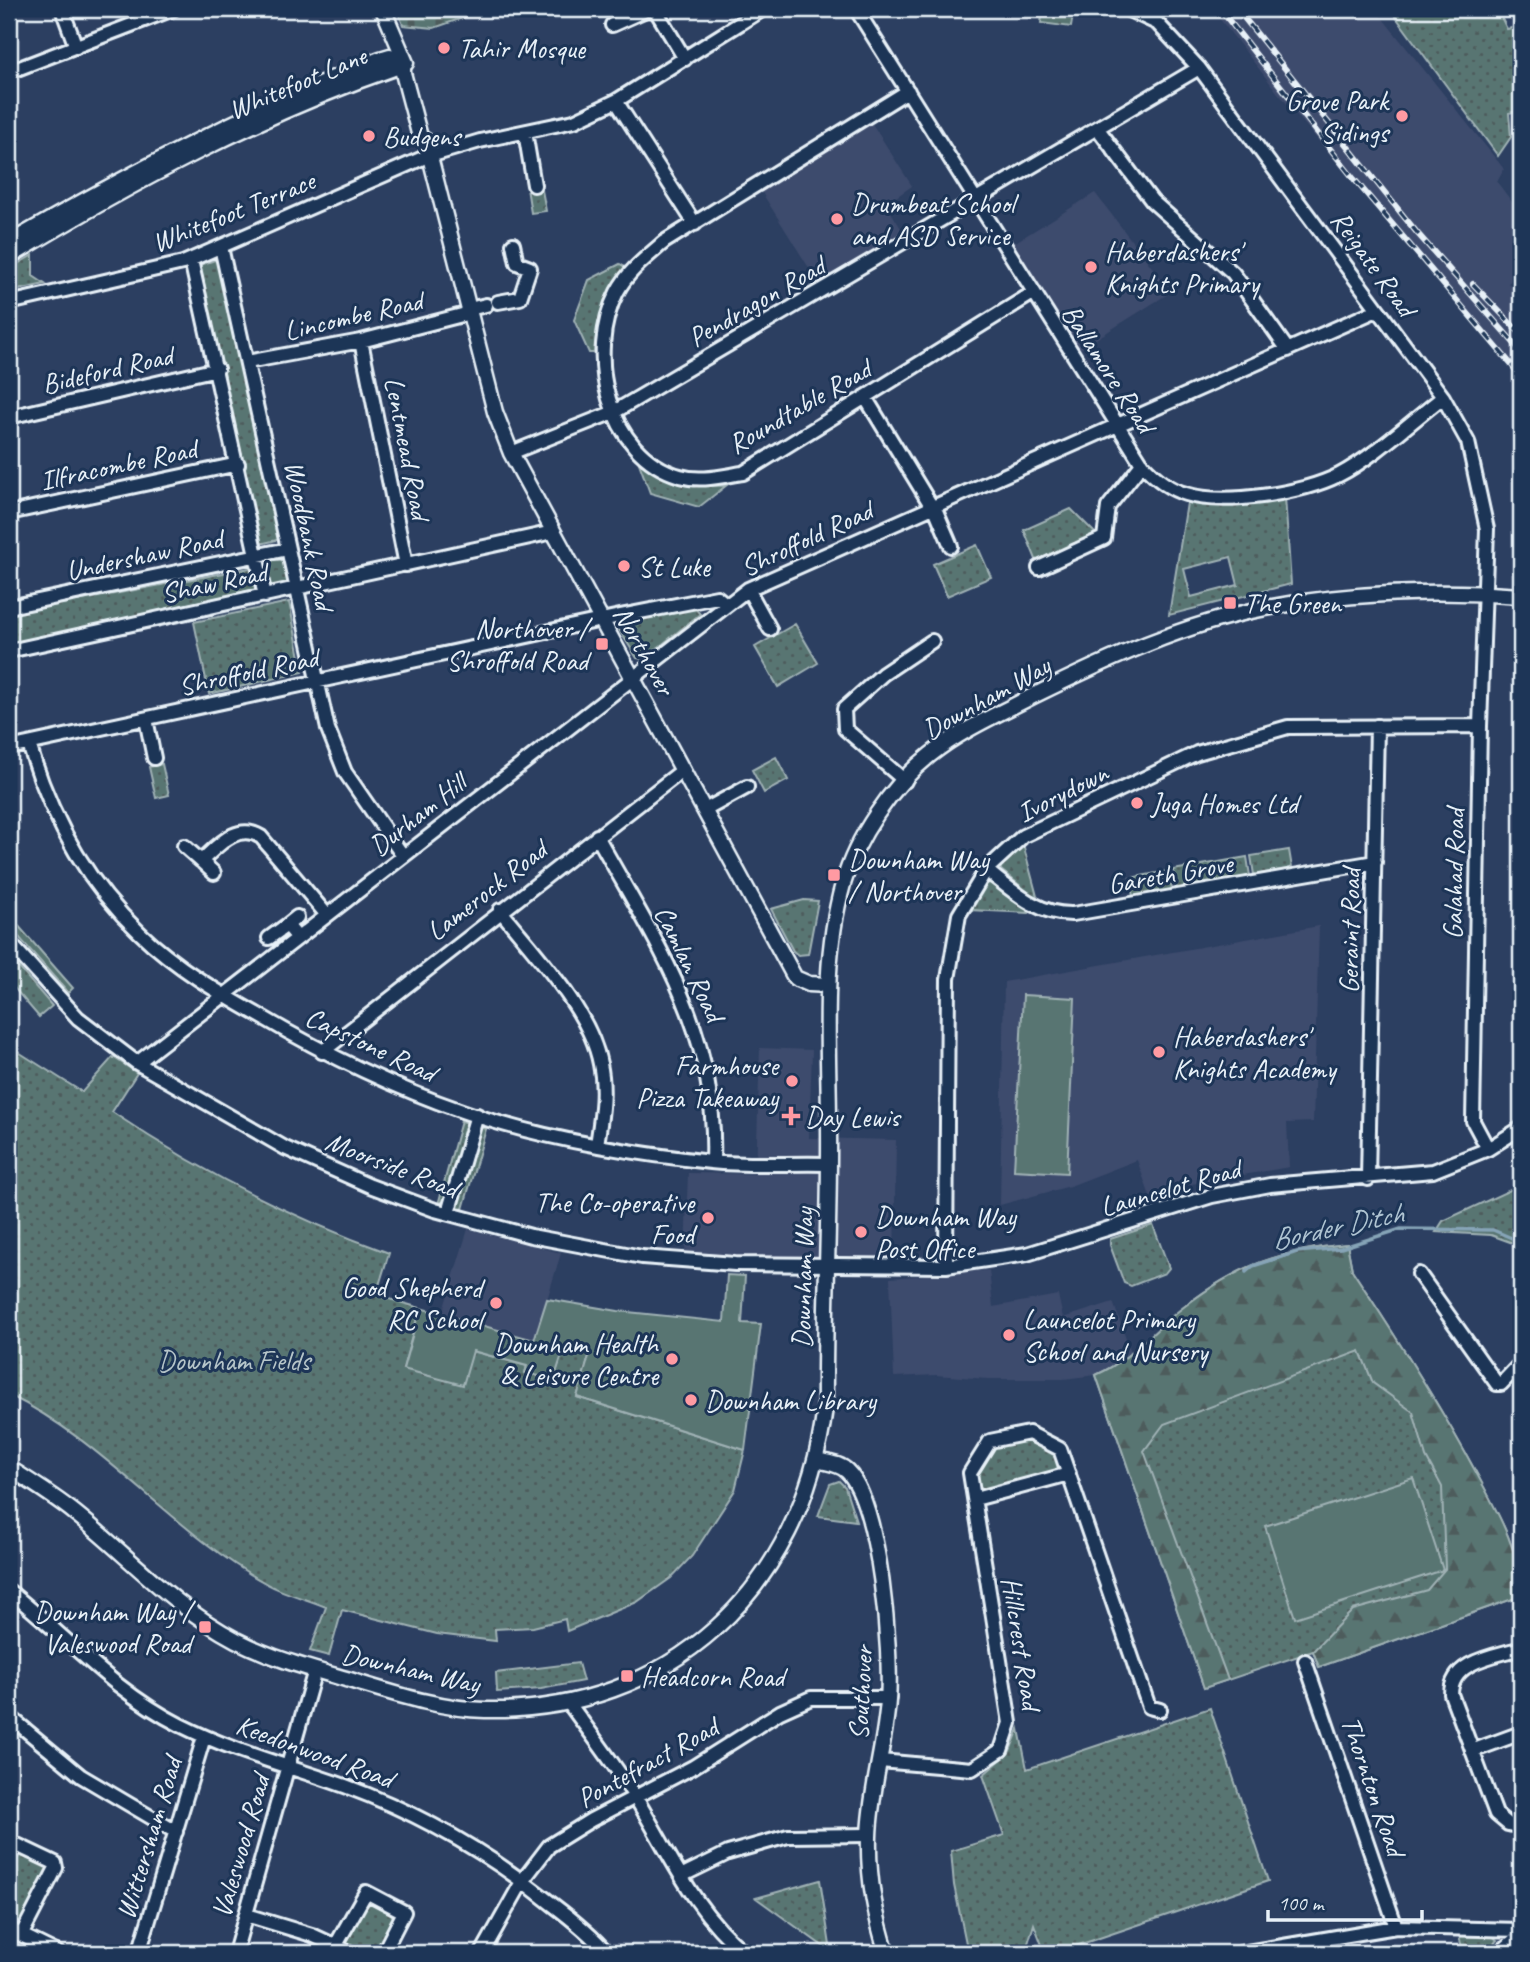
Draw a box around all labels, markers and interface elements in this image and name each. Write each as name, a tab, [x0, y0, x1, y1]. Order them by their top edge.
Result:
place label: Tahir Mosque	[458, 31, 587, 66]
street label: Whitefoot Lane	[223, 37, 373, 127]
marker: Tahir Mosque	[436, 40, 452, 56]
place label: Grove Park Sidings	[1286, 83, 1391, 150]
marker: Grove Park Sidings	[1394, 108, 1410, 124]
place label: Budgens	[383, 119, 463, 154]
marker: Budgens	[361, 128, 377, 144]
street label: Whitefoot Terrace	[147, 162, 321, 260]
place label: Drumbeat School and ASD Service	[851, 186, 1020, 253]
street label: Reigate Road	[1323, 203, 1426, 326]
marker: Drumbeat School and ASD Service	[829, 211, 845, 227]
place label: Haberdashers' Knights Primary	[1105, 234, 1261, 301]
street label: Pendragon Road	[681, 246, 834, 355]
marker: Haberdashers' Knights Primary	[1083, 259, 1099, 275]
street label: Lincombe Road	[281, 282, 429, 348]
street label: Ballamore Road	[1054, 297, 1165, 442]
street label: Bideford Road	[38, 337, 180, 401]
street label: Roundtable Road	[722, 349, 880, 461]
street label: Lentmead Road	[377, 374, 439, 526]
street label: Ilfracombe Road	[37, 430, 203, 498]
street label: Woodbank Road	[277, 458, 343, 617]
street label: Shroffold Road	[735, 491, 881, 584]
street label: Undershaw Road	[63, 520, 229, 588]
place label: St Luke	[638, 549, 712, 584]
street label: Shaw Road	[158, 553, 274, 611]
marker: St Luke	[616, 558, 632, 574]
place label: The Green	[1244, 586, 1342, 621]
marker: The Green	[1222, 595, 1238, 611]
street label: Northover	[606, 599, 684, 703]
place label: Northover / Shroffold Road	[447, 611, 594, 678]
marker: Northover / Shroffold Road	[594, 636, 610, 652]
street label: Shroffold Road	[175, 639, 325, 703]
street label: Downham Way	[916, 647, 1058, 747]
street label: Ivorydown	[1011, 754, 1115, 830]
street label: Durham Hill	[362, 762, 477, 863]
place label: Juga Homes Ltd	[1149, 786, 1302, 821]
marker: Juga Homes Ltd	[1129, 795, 1145, 811]
street label: Galahad Road	[1435, 804, 1472, 940]
street label: Lamerock Road	[419, 830, 557, 948]
place label: Downham Way / Northover	[848, 842, 991, 909]
street label: Gareth Grove	[1105, 845, 1237, 902]
street label: Geraint Road	[1331, 864, 1368, 994]
marker: Downham Way / Northover	[826, 867, 842, 883]
street label: Camlan Road	[647, 900, 734, 1030]
street label: Capstone Road	[300, 999, 445, 1092]
place label: Haberdashers' Knights Academy	[1173, 1019, 1338, 1086]
marker: Haberdashers' Knights Academy	[1151, 1044, 1167, 1060]
place label: Farmhouse Pizza Takeaway	[636, 1048, 780, 1115]
marker: Farmhouse Pizza Takeaway	[784, 1073, 800, 1089]
place label: Day Lewis	[805, 1099, 902, 1134]
marker: Day Lewis	[783, 1108, 799, 1124]
street label: Moorside Road	[321, 1123, 467, 1207]
street label: Launcelot Road	[1096, 1150, 1248, 1224]
place label: The Co-operative Food	[535, 1185, 698, 1252]
water label: Border Ditch	[1268, 1193, 1409, 1258]
place label: Downham Way Post Office	[875, 1199, 1018, 1266]
street label: Downham Way	[784, 1205, 821, 1349]
marker: The Co-operative Food	[700, 1210, 716, 1226]
marker: Downham Way Post Office	[853, 1224, 869, 1240]
place label: Good Shepherd RC School	[342, 1270, 487, 1337]
marker: Good Shepherd RC School	[488, 1295, 504, 1311]
place label: Launcelot Primary School and Nursery	[1023, 1302, 1210, 1369]
place label: Downham Health & Leisure Centre	[494, 1326, 660, 1393]
marker: Launcelot Primary School and Nursery	[1001, 1327, 1017, 1343]
park label: Downham Fields	[158, 1343, 312, 1378]
marker: Downham Health & Leisure Centre	[664, 1351, 680, 1367]
place label: Downham Library	[705, 1383, 878, 1418]
marker: Downham Library	[683, 1392, 699, 1408]
street label: Hillcrest Road	[994, 1574, 1050, 1716]
place label: Downham Way / Valeswood Road	[34, 1594, 197, 1661]
marker: Downham Way / Valeswood Road	[197, 1619, 213, 1635]
street label: Downham Way	[338, 1636, 486, 1702]
street label: Southover	[841, 1642, 881, 1741]
place label: Headcorn Road	[641, 1659, 788, 1694]
marker: Headcorn Road	[619, 1668, 635, 1684]
street label: Keedonwood Road	[232, 1707, 402, 1797]
street label: Pontefract Road	[571, 1708, 727, 1815]
street label: Thornton Road	[1333, 1712, 1415, 1864]
street label: Wittersham Road	[107, 1749, 191, 1923]
street label: Valeswood Road	[203, 1767, 279, 1922]
scale bar	[1268, 1878, 1422, 1922]
text: 100 m	[1278, 1890, 1325, 1916]

